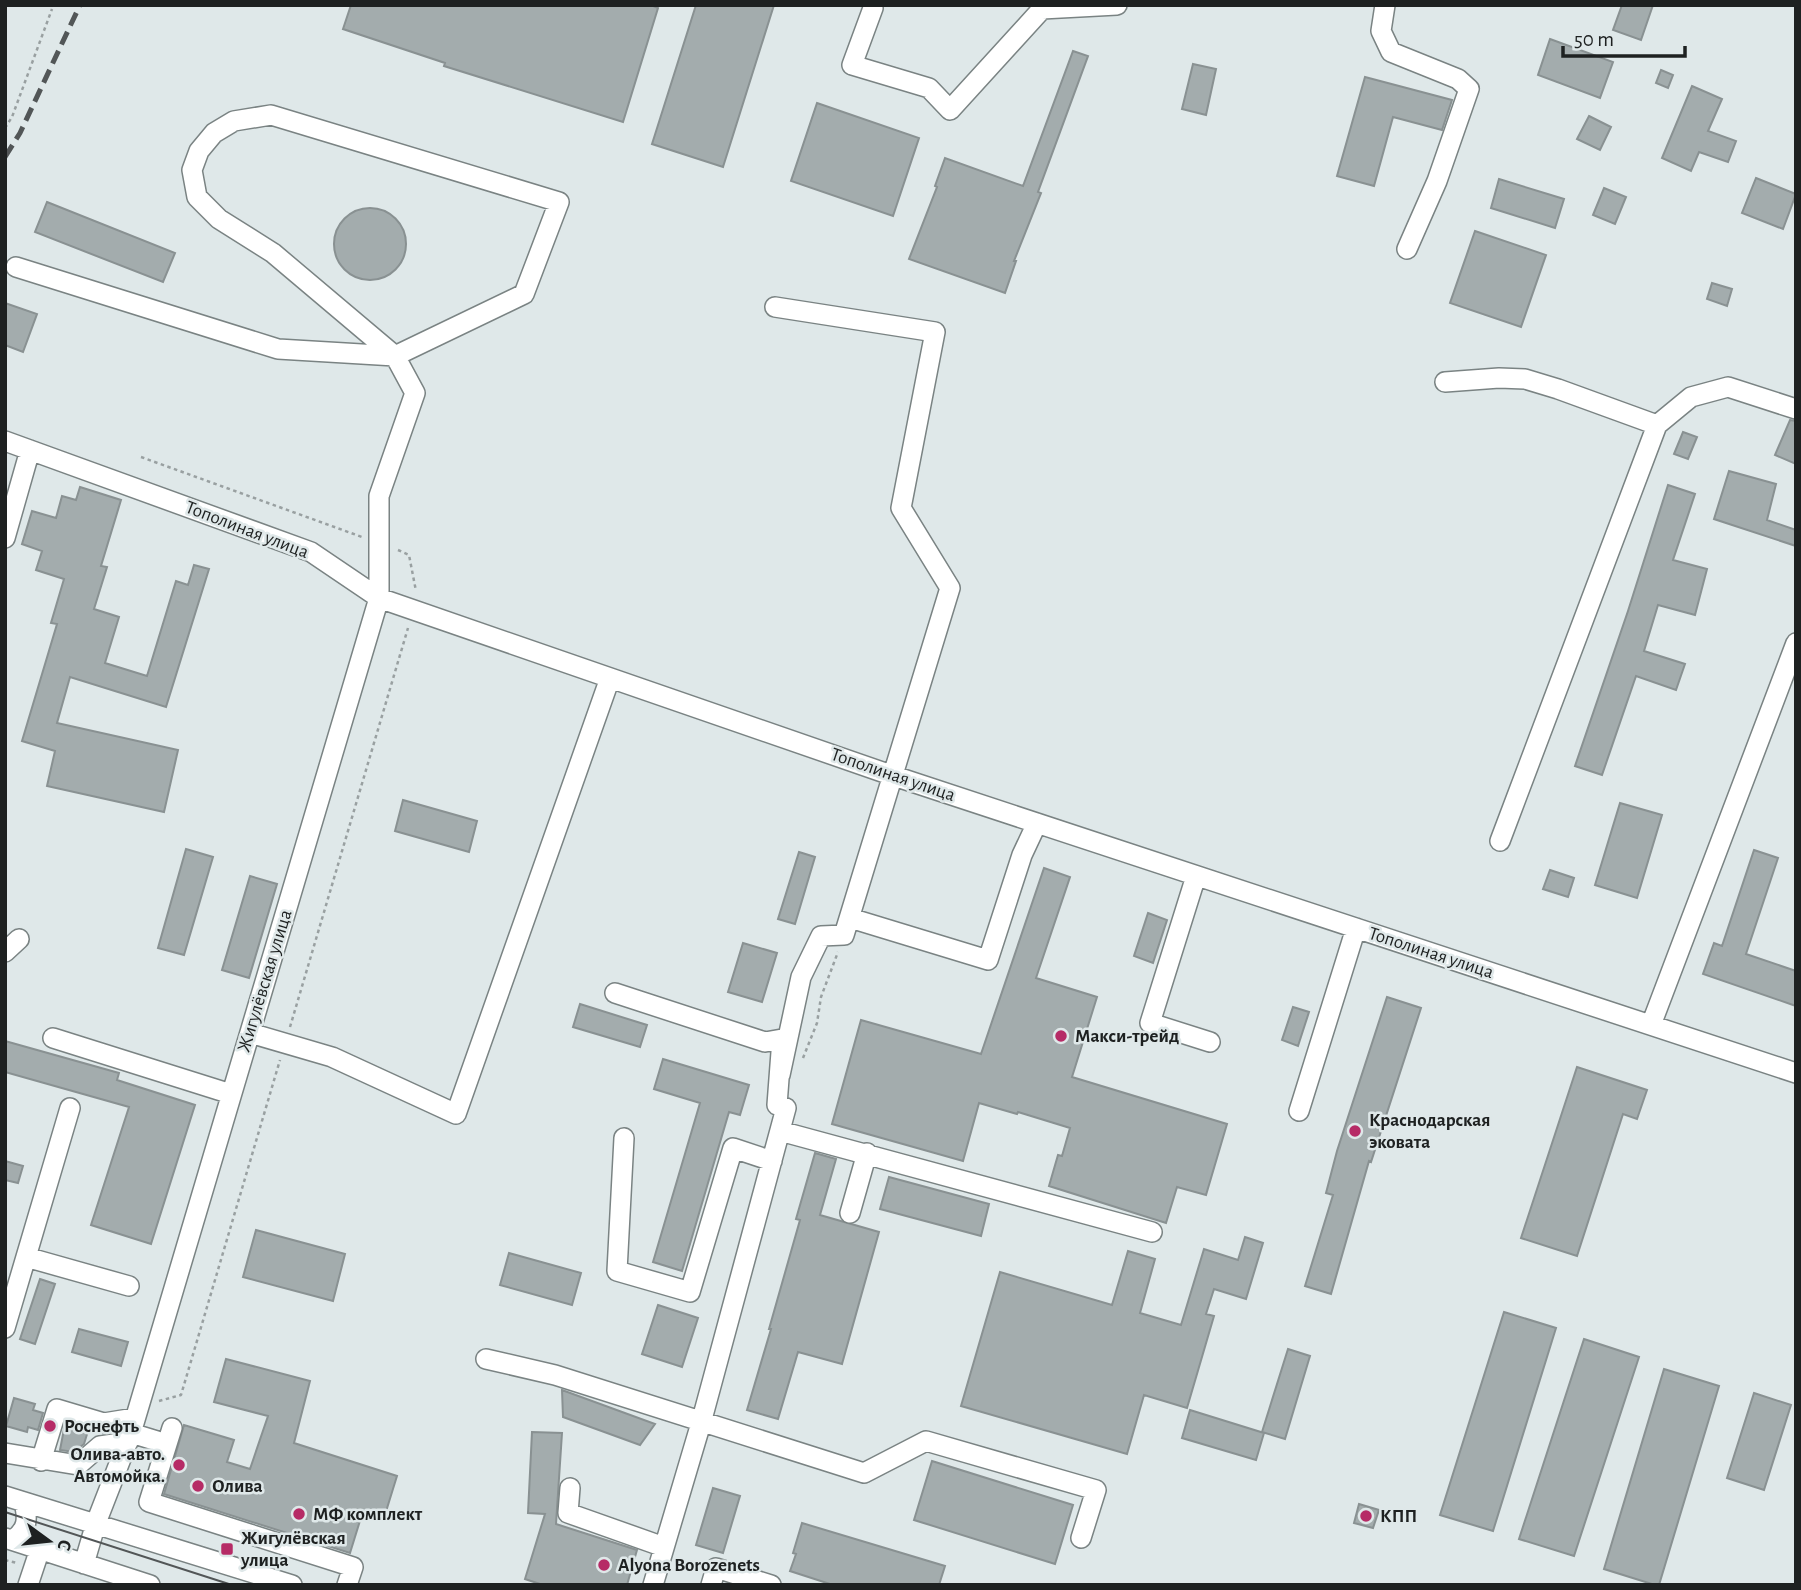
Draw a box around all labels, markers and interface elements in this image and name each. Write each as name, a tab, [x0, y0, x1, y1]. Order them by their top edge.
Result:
scale bar	[1563, 14, 1686, 58]
text: 50 m	[1574, 29, 1614, 50]
street label: Тополиная улица	[183, 498, 311, 562]
street label: Тополиная улица	[828, 745, 958, 805]
street label: Жигулёвская улица	[234, 907, 296, 1054]
street label: Тополиная улица	[1366, 924, 1496, 982]
place label: Макси-трейд	[1075, 1027, 1179, 1046]
marker: Макси-трейд	[1053, 1028, 1069, 1044]
place label: Краснодарская эковата	[1369, 1111, 1490, 1152]
marker: Краснодарская эковата	[1347, 1123, 1363, 1139]
place label: Роснефть	[64, 1417, 139, 1436]
marker: Роснефть	[42, 1418, 58, 1434]
place label: Олива-авто. Автомойка.	[70, 1445, 165, 1486]
marker: Олива-авто. Автомойка.	[171, 1457, 187, 1473]
place label: Олива	[212, 1477, 262, 1496]
marker: Олива	[190, 1478, 206, 1494]
place label: МФ комплект	[313, 1505, 423, 1524]
north arrow	[14, 1506, 84, 1576]
marker: МФ комплект	[291, 1506, 307, 1522]
place label: КПП	[1380, 1507, 1417, 1526]
marker: КПП	[1358, 1508, 1374, 1524]
place label: Жигулёвская улица	[240, 1529, 346, 1570]
text: С	[53, 1537, 75, 1553]
marker: Жигулёвская улица	[219, 1541, 235, 1557]
place label: Alyona Borozenets	[618, 1556, 760, 1575]
marker: Alyona Borozenets	[596, 1557, 612, 1573]

